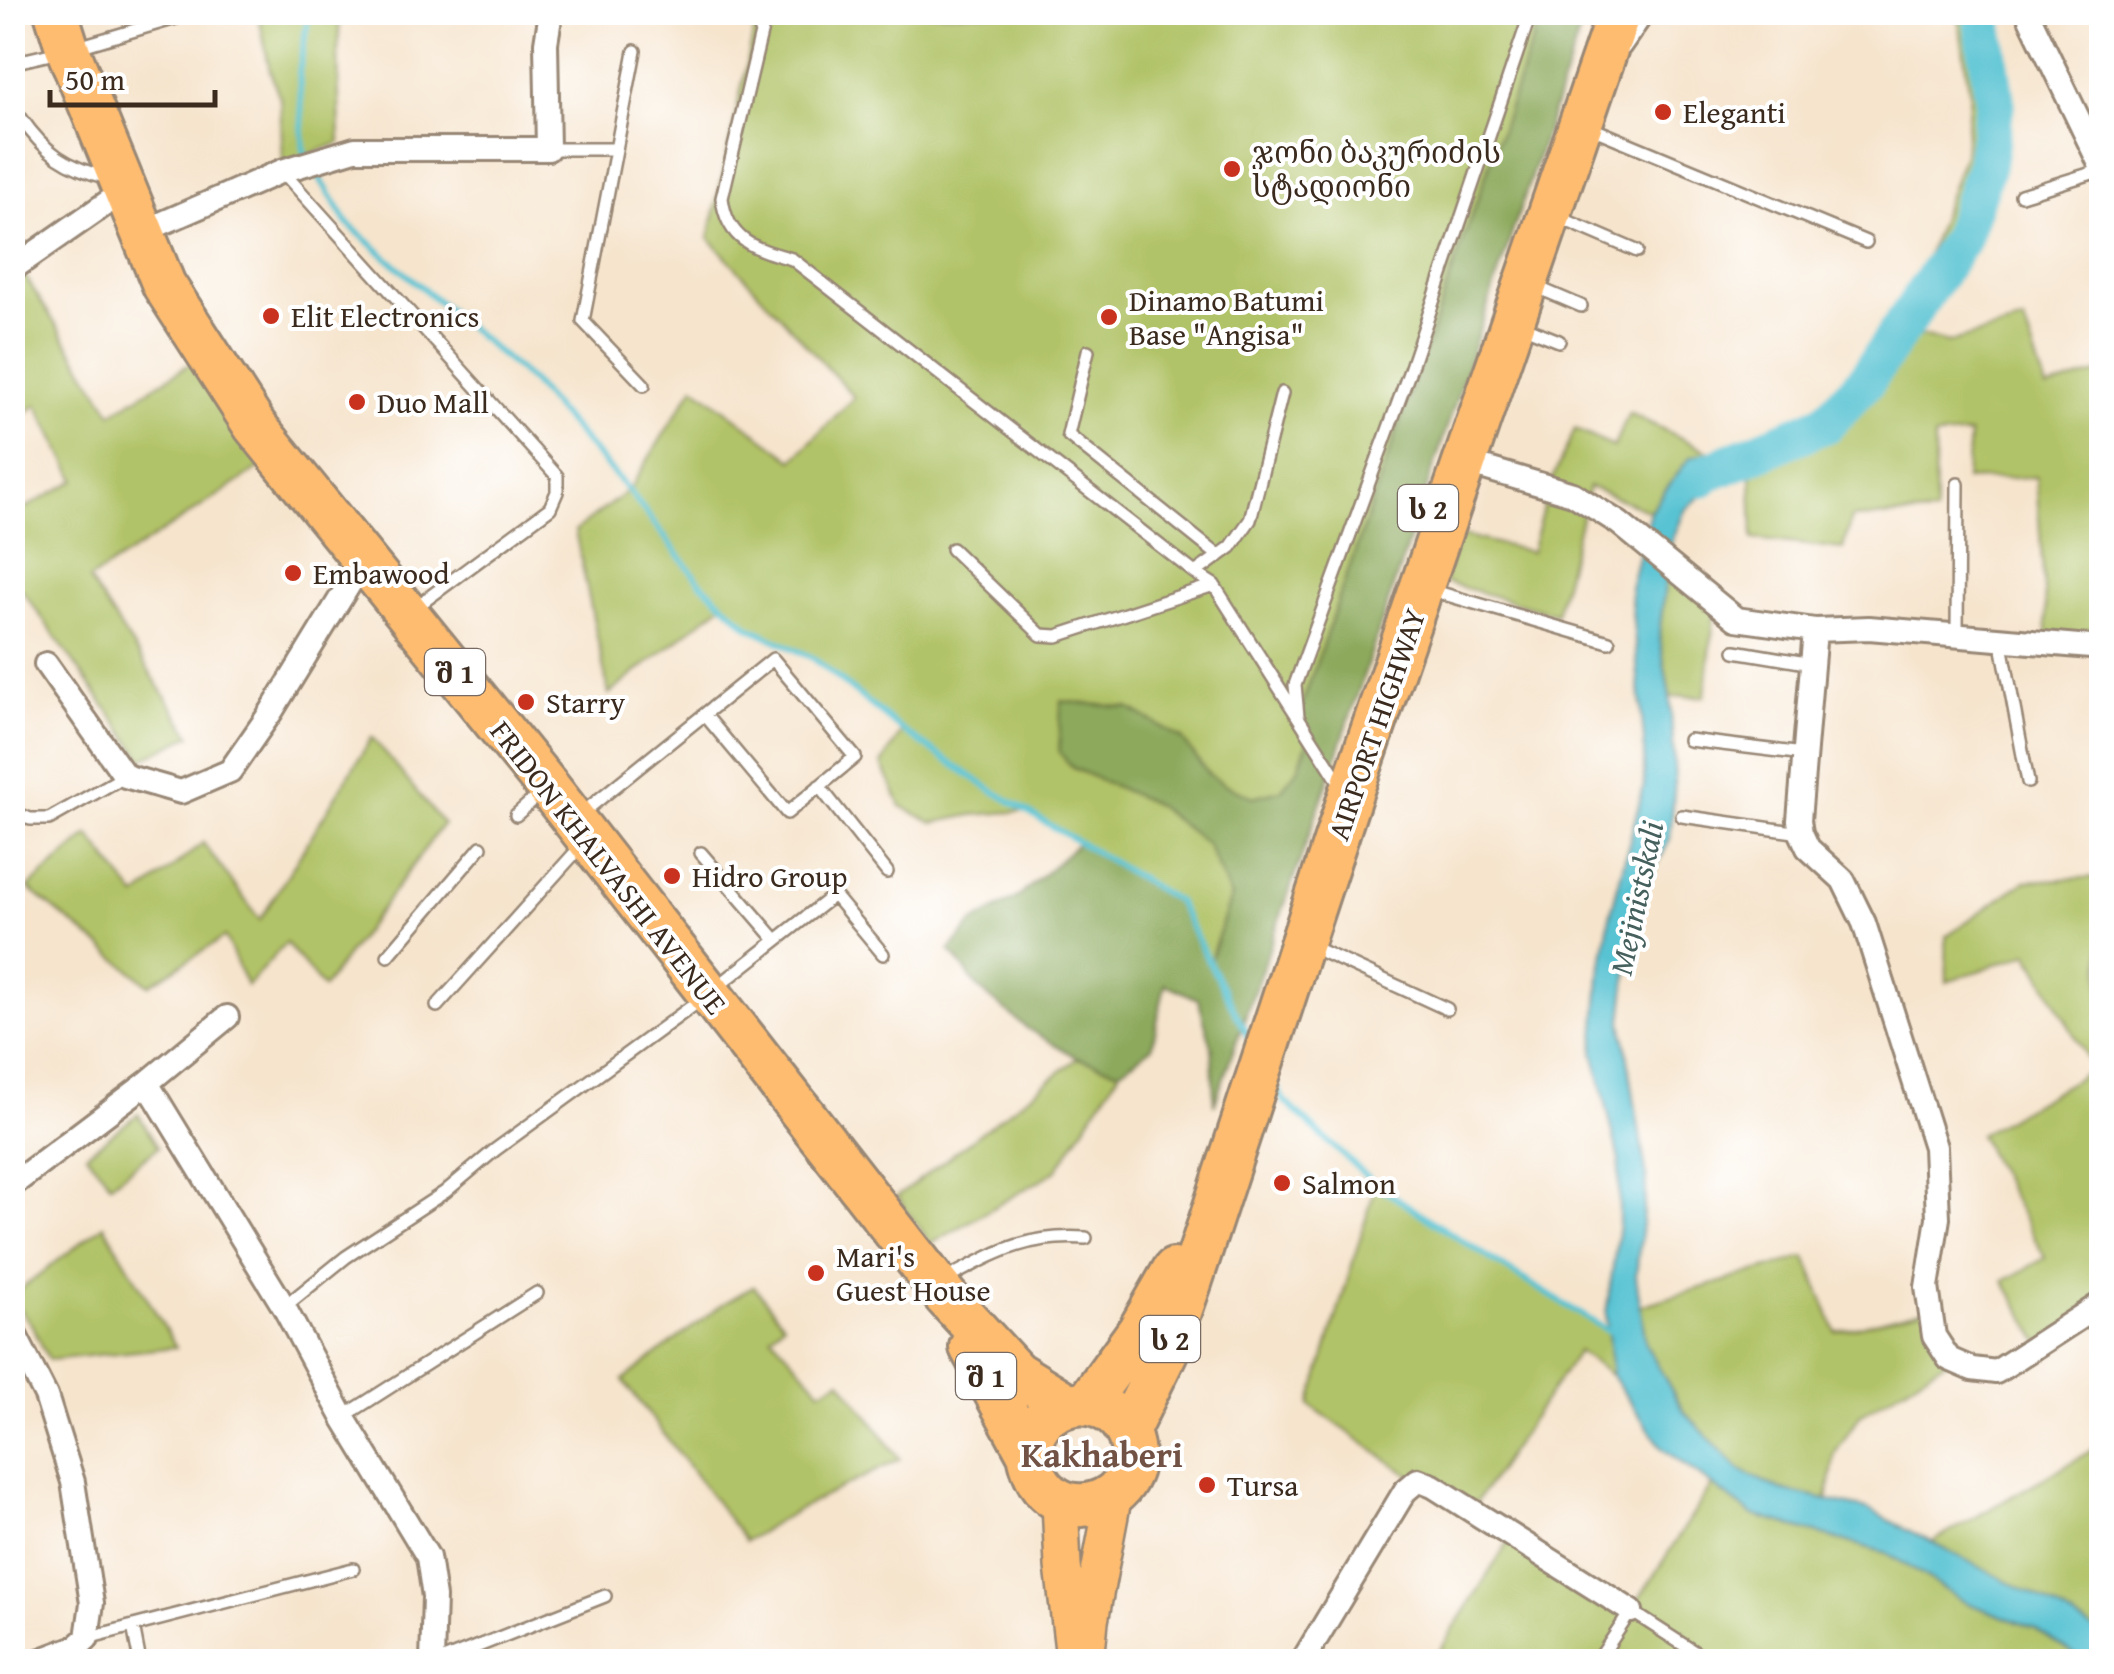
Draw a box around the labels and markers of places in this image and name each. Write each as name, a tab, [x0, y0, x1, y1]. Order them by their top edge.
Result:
place label: Eleganti	[1683, 90, 1786, 134]
marker: Eleganti	[1652, 101, 1674, 123]
place label: ჯონი ბაკურიძის სტადიონი	[1252, 130, 1501, 208]
marker: ჯონი ბაკურიძის სტადიონი	[1221, 158, 1243, 180]
place label: Dinamo Batumi Base "Angisa"	[1129, 278, 1324, 356]
place label: Elit Electronics	[291, 294, 479, 338]
marker: Elit Electronics	[260, 305, 282, 327]
marker: Dinamo Batumi Base "Angisa"	[1098, 306, 1120, 328]
place label: Duo Mall	[377, 380, 489, 424]
marker: Duo Mall	[346, 391, 368, 413]
place label: Embawood	[313, 551, 449, 595]
marker: Embawood	[282, 562, 304, 584]
place label: Starry	[546, 680, 625, 724]
marker: Starry	[515, 691, 537, 713]
place label: Hidro Group	[692, 854, 847, 898]
marker: Hidro Group	[661, 865, 683, 887]
place label: Salmon	[1302, 1161, 1396, 1205]
marker: Salmon	[1271, 1172, 1293, 1194]
place label: Mari's Guest House	[836, 1234, 991, 1312]
marker: Mari's Guest House	[805, 1262, 827, 1284]
place label: Tursa	[1227, 1463, 1299, 1507]
marker: Tursa	[1196, 1474, 1218, 1496]

